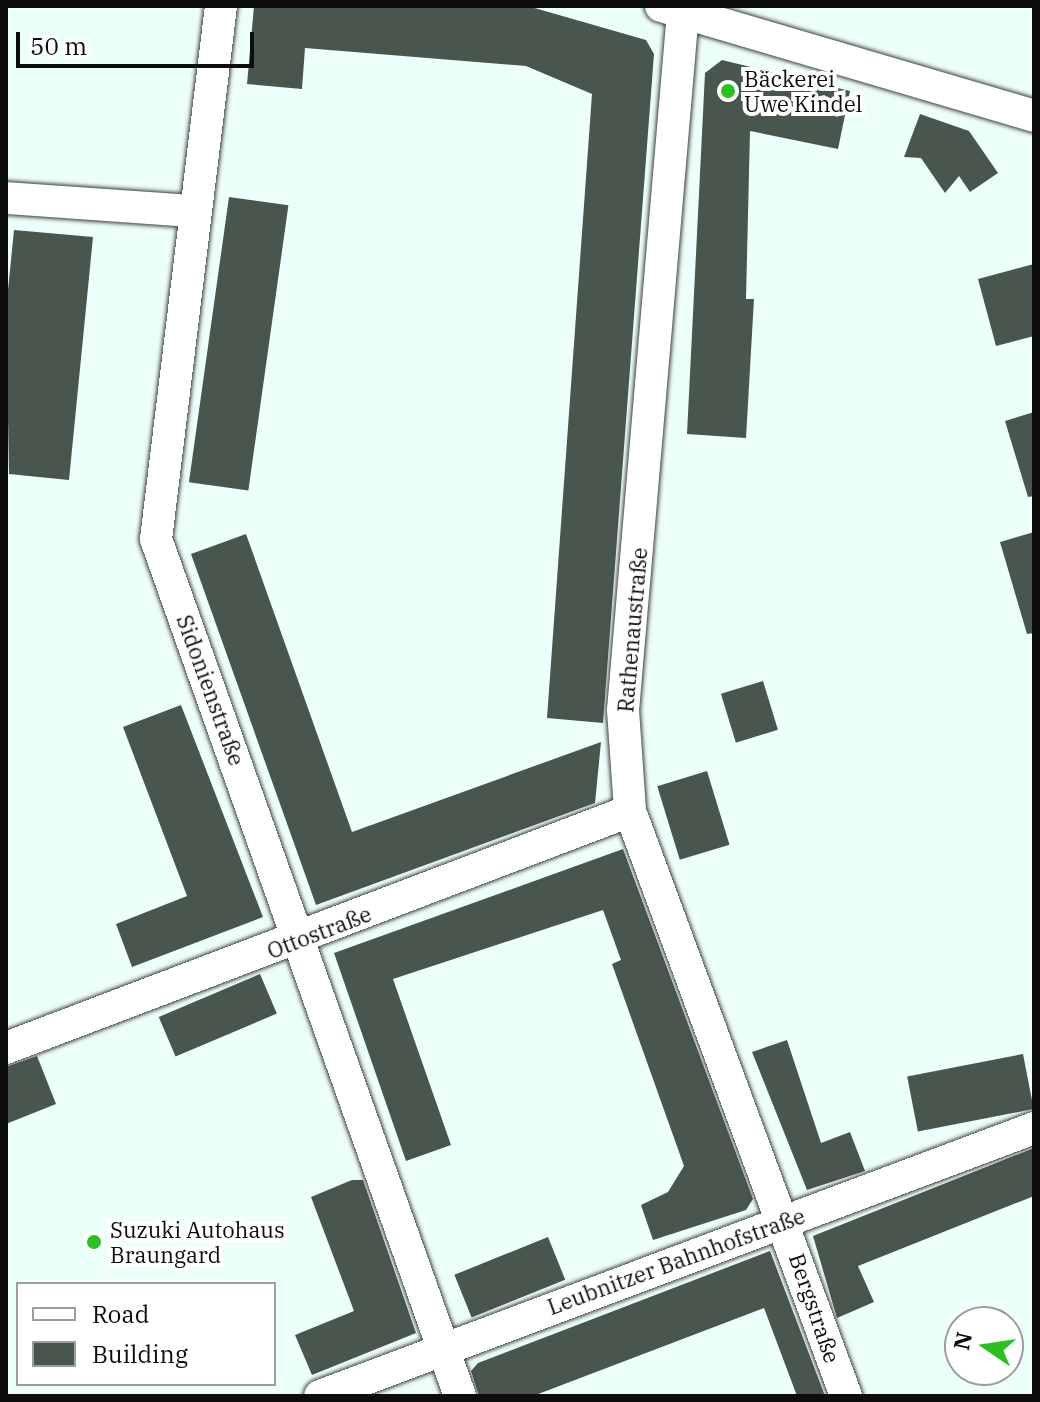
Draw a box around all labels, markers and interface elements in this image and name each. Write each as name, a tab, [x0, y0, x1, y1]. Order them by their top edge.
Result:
scale bar	[20, 16, 258, 66]
text: 50 m	[30, 30, 87, 62]
place label: Bäckerei Uwe Kindel	[744, 65, 862, 116]
marker: Bäckerei Uwe Kindel	[719, 82, 737, 100]
street label: Rathenaustraße	[612, 546, 652, 714]
street label: Sidonienstraße	[171, 611, 251, 769]
street label: Ottostraße	[263, 900, 375, 964]
street label: Leubnitzer Bahnhofstraße	[544, 1202, 808, 1320]
place label: Suzuki Autohaus Braungard	[110, 1216, 285, 1268]
marker: Suzuki Autohaus Braungard	[85, 1233, 103, 1251]
street label: Bergstraße	[784, 1250, 846, 1366]
legend	[16, 1282, 276, 1386]
text: Road	[92, 1298, 149, 1330]
north arrow	[944, 1306, 1024, 1386]
text: N	[946, 1329, 978, 1353]
text: Building	[92, 1338, 188, 1370]

